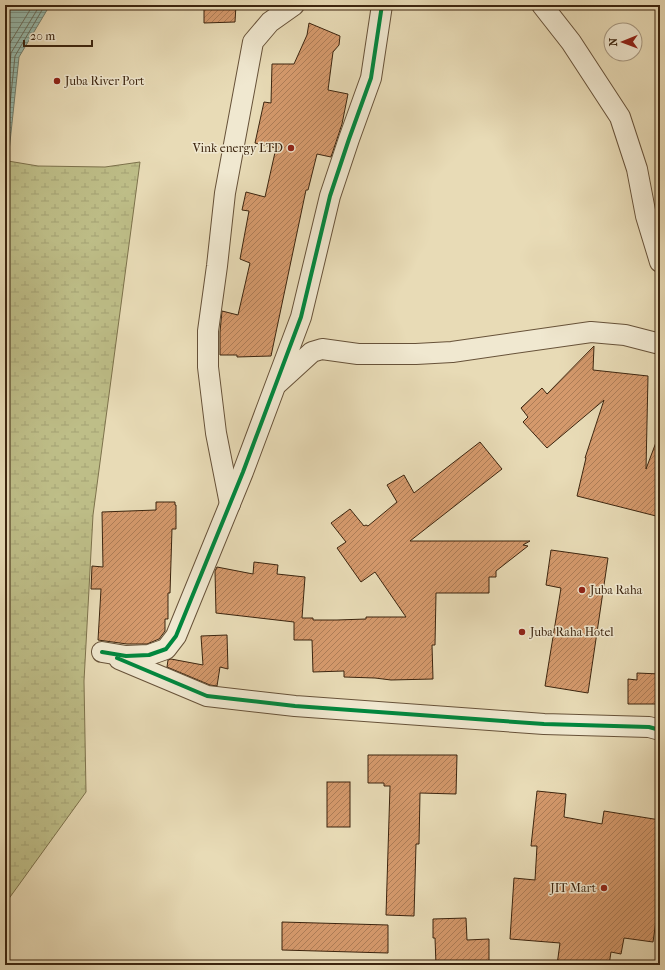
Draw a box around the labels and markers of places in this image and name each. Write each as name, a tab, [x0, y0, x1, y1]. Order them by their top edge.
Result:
place label: Juba River Port	[64, 74, 145, 88]
marker: Juba River Port	[52, 76, 62, 86]
place label: Vink energy LTD	[192, 141, 283, 155]
marker: Vink energy LTD	[286, 143, 296, 153]
place label: Juba Raha	[589, 583, 643, 597]
marker: Juba Raha	[577, 585, 587, 595]
place label: Juba Raha Hotel	[529, 625, 614, 639]
marker: Juba Raha Hotel	[517, 627, 527, 637]
place label: JIT Mart	[549, 881, 597, 895]
marker: JIT Mart	[599, 883, 609, 893]

